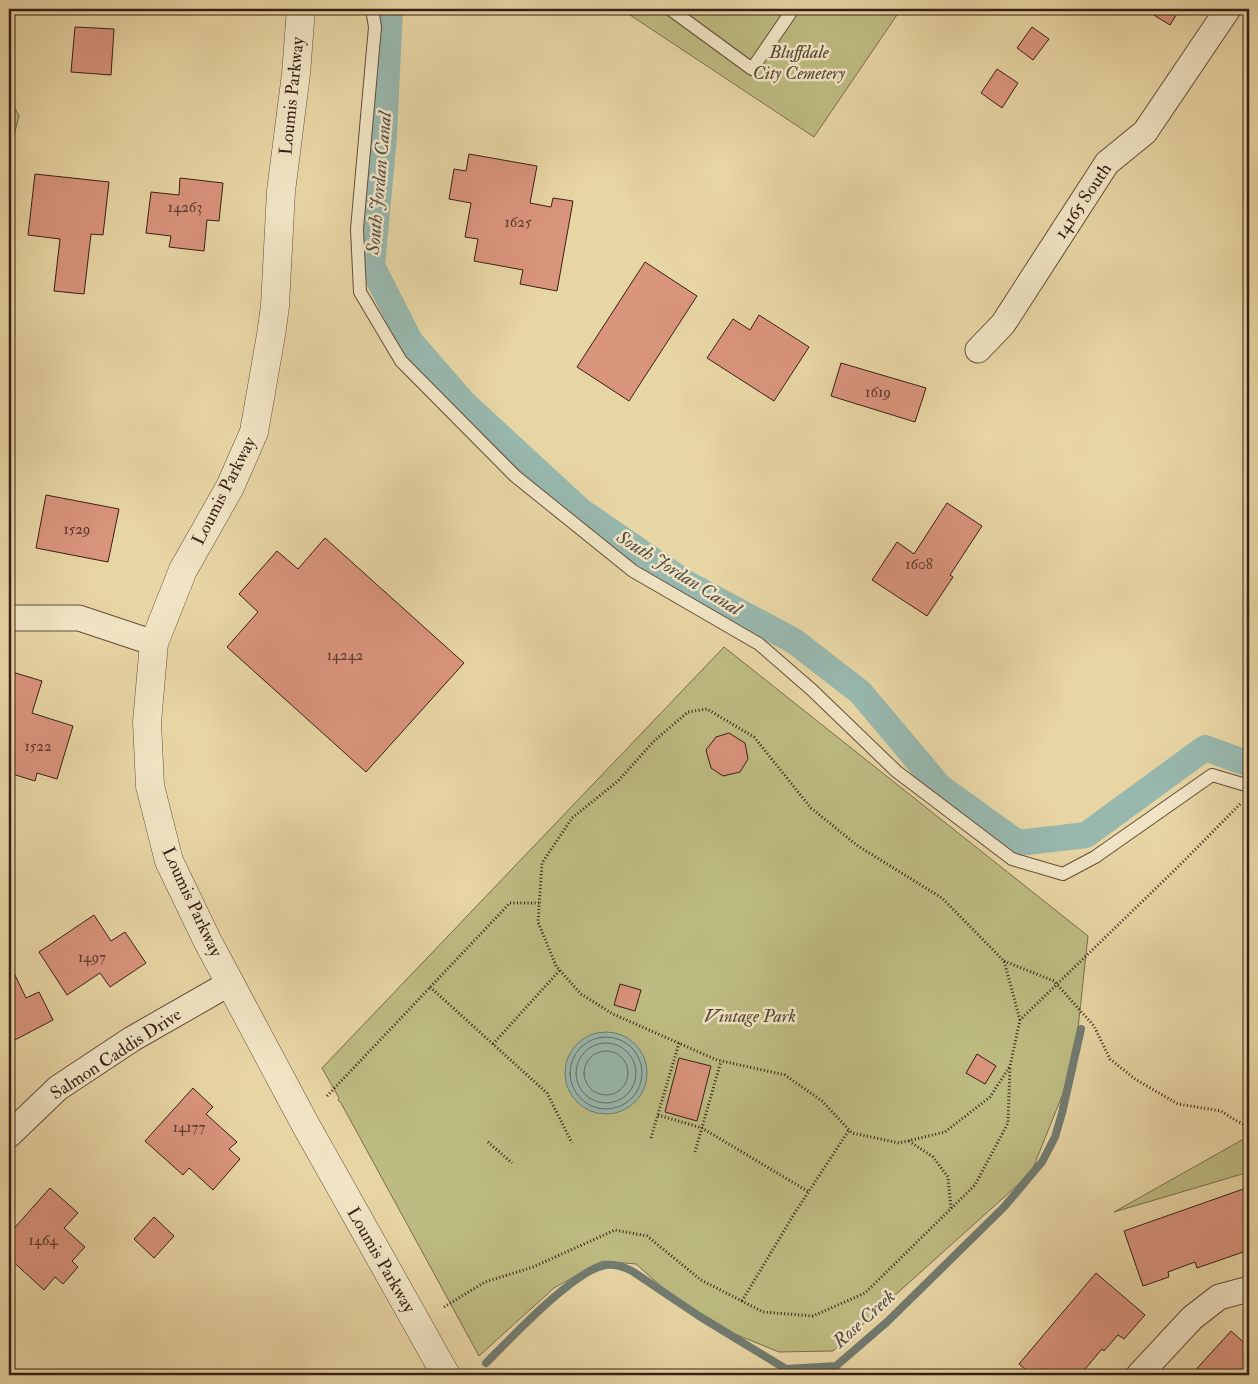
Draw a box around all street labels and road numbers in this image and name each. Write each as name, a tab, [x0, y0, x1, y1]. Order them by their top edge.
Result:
street label: Loumis Parkway	[274, 35, 310, 156]
street label: 14165 South	[1049, 158, 1117, 243]
street label: Loumis Parkway	[187, 432, 262, 549]
street label: Loumis Parkway	[157, 843, 228, 962]
street label: Salmon Caddis Drive	[46, 1003, 186, 1105]
street label: Loumis Parkway	[341, 1203, 421, 1318]

